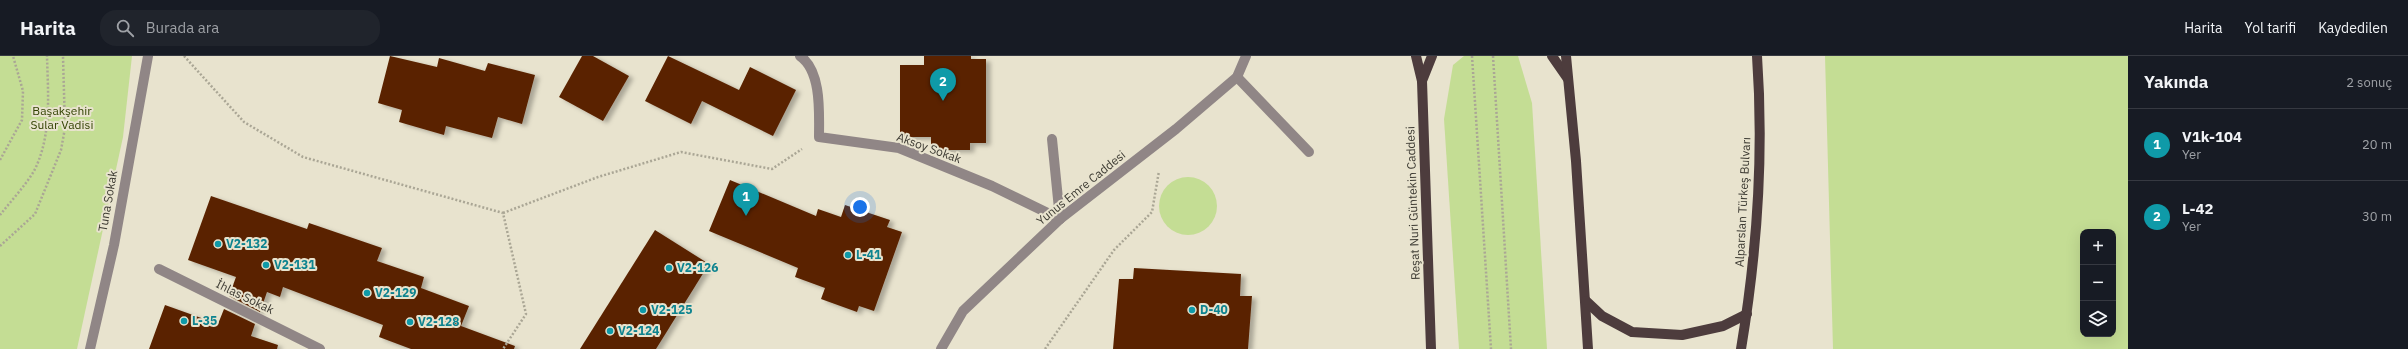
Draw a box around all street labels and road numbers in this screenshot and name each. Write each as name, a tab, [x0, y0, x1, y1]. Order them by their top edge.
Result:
street label: Reşat Nuri Güntekin Caddesi	[1402, 126, 1423, 280]
street label: Aksoy Sokak	[895, 129, 964, 166]
street label: Alparslan Türkeş Bulvarı	[1732, 137, 1753, 267]
street label: Yunus Emre Caddesi	[1033, 147, 1128, 228]
street label: Tuna Sokak	[95, 169, 120, 233]
street label: İhlas Sokak	[214, 276, 277, 317]

